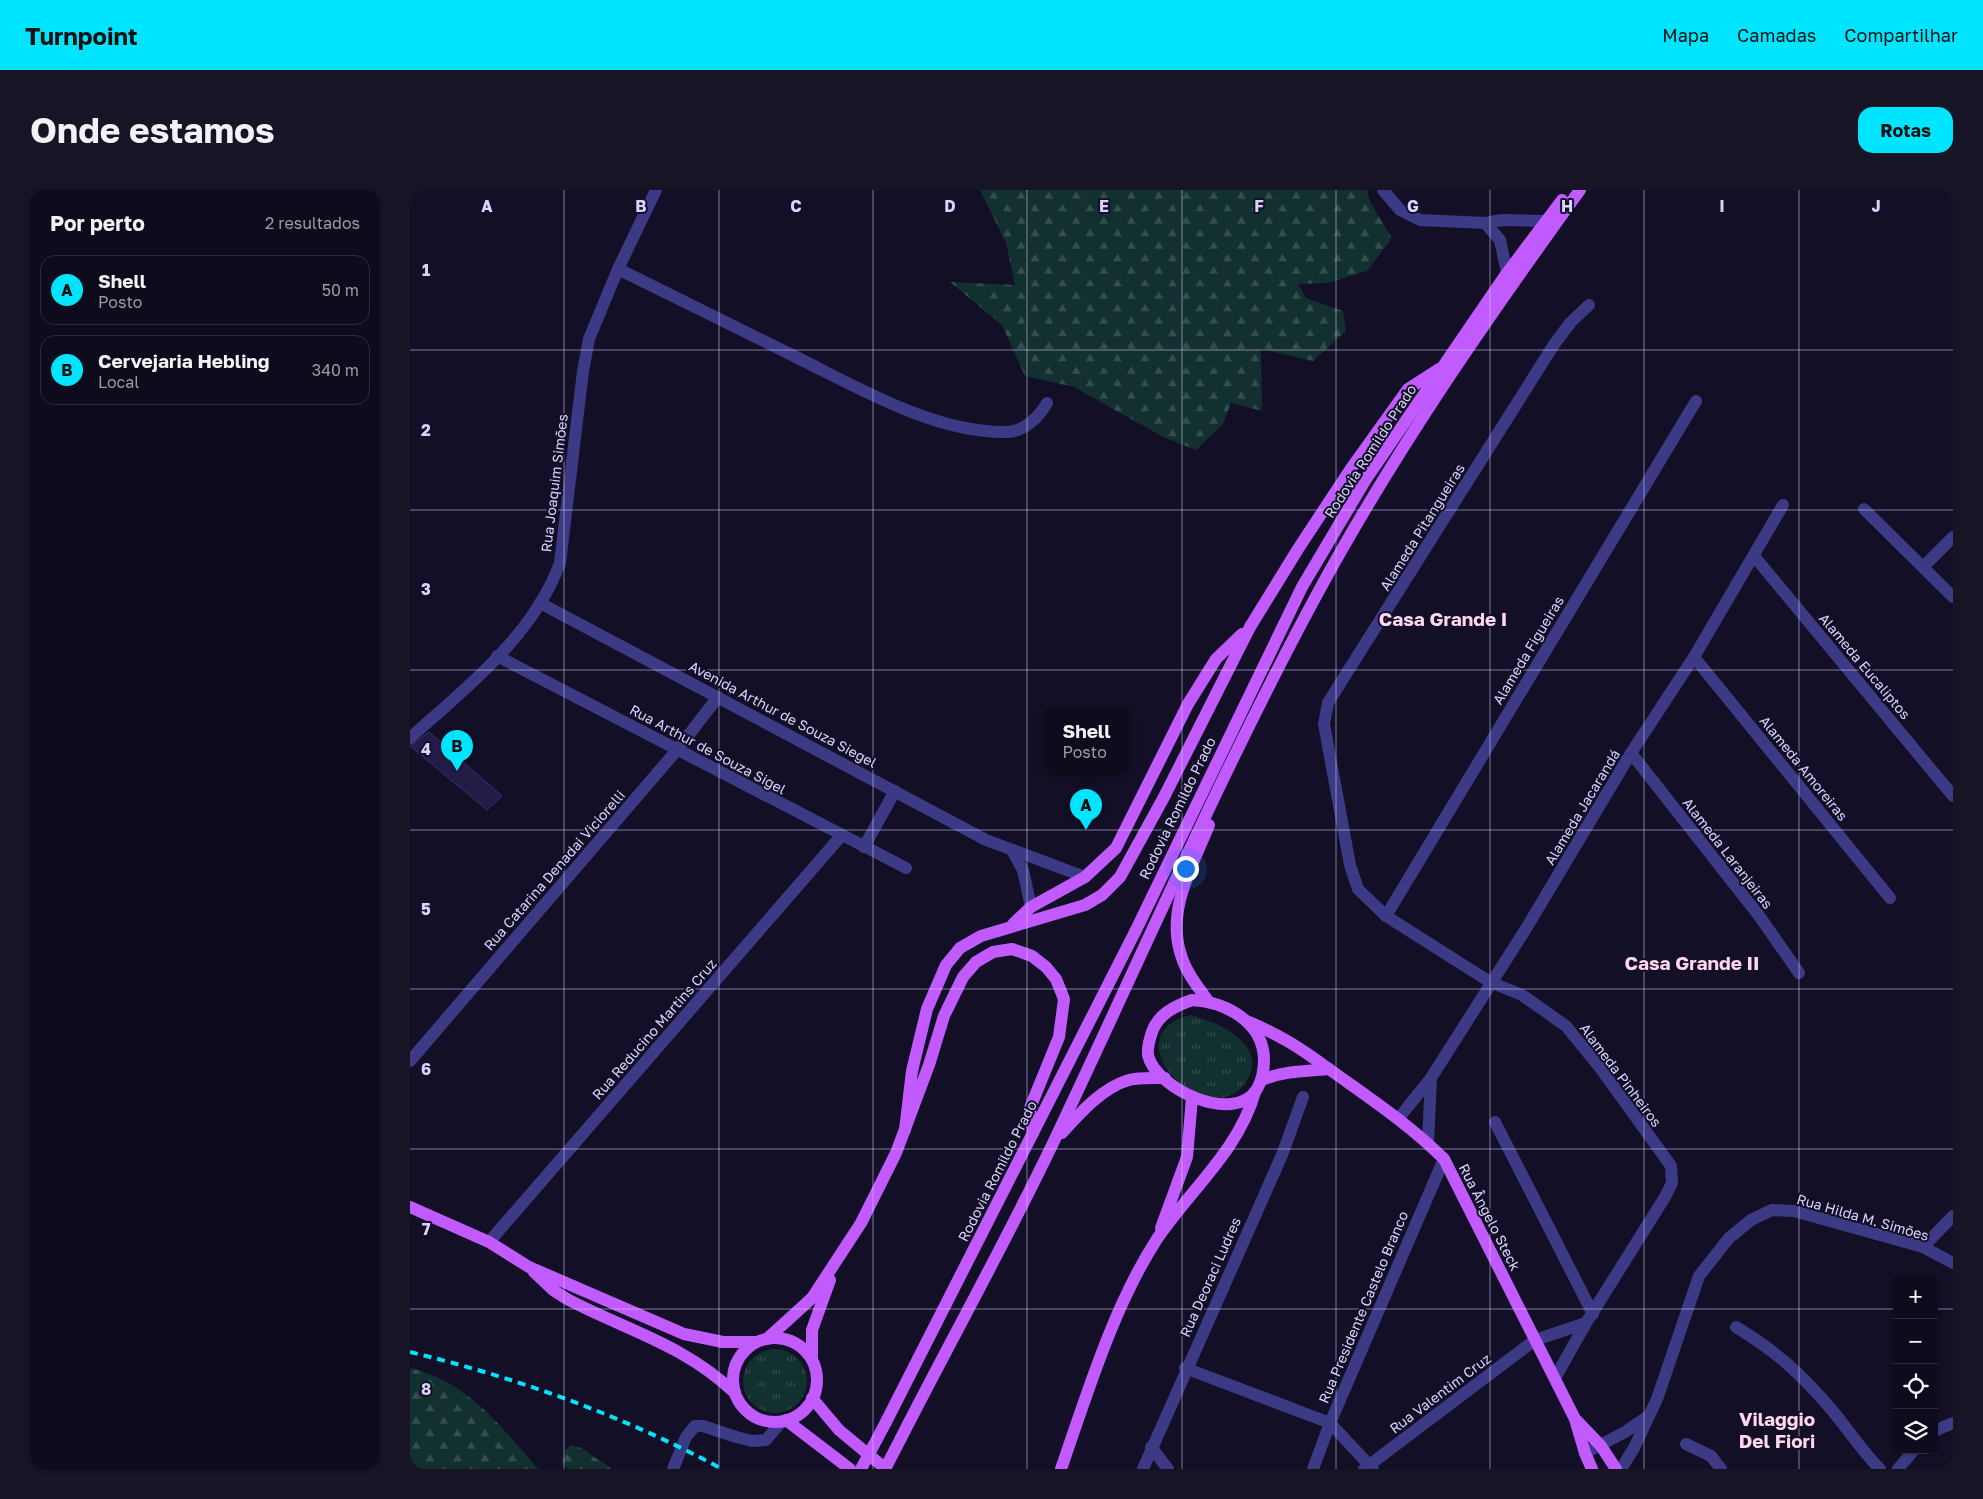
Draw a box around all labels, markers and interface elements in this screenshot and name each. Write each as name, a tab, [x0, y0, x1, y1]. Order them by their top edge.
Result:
text: Turnpoint	[25, 21, 138, 50]
text: Mapa	[1662, 24, 1709, 46]
text: Camadas	[1737, 24, 1816, 46]
text: Compartilhar	[1844, 24, 1958, 46]
button: Rotas	[1858, 107, 1953, 153]
text: Onde estamos	[30, 109, 275, 151]
text: A	[481, 196, 493, 216]
text: B	[635, 196, 647, 216]
text: C	[790, 196, 802, 216]
text: D	[944, 196, 956, 216]
text: E	[1099, 196, 1109, 216]
text: F	[1254, 196, 1264, 216]
text: G	[1407, 196, 1419, 216]
text: H	[1561, 196, 1573, 216]
text: I	[1719, 196, 1725, 216]
text: J	[1871, 196, 1881, 216]
text: Por perto	[50, 210, 145, 236]
text: 2 resultados	[265, 213, 360, 233]
text: 1	[422, 260, 430, 280]
text: Shell	[98, 269, 146, 292]
text: A	[61, 280, 73, 300]
text: 50 m	[322, 280, 359, 300]
text: Posto	[98, 292, 142, 312]
text: Cervejaria Hebling	[98, 349, 270, 372]
text: B	[61, 360, 73, 380]
text: 340 m	[312, 360, 359, 380]
text: Local	[98, 372, 139, 392]
street label: Rodovia Romildo Prado	[1320, 381, 1420, 521]
street label: Rua Joaquim Simões	[537, 413, 571, 553]
text: 2	[421, 420, 431, 440]
street label: Alameda Pitangueiras	[1376, 460, 1468, 594]
text: 3	[421, 579, 431, 599]
street label: Alameda Figueiras	[1489, 593, 1567, 707]
district label: Casa Grande I	[1379, 607, 1507, 630]
street label: Alameda Eucaliptos	[1816, 610, 1914, 722]
street label: Avenida Arthur de Souza Siegel	[686, 657, 880, 771]
street label: Rua Arthur de Souza Sigel	[627, 701, 789, 797]
popup	[1044, 708, 1129, 773]
street label: Alameda Amoreiras	[1756, 712, 1852, 824]
text: Shell	[1062, 719, 1111, 742]
pin: B	[441, 730, 473, 771]
street label: Rodovia Romildo Prado	[1135, 734, 1219, 882]
text: 4	[421, 739, 431, 759]
text: Posto	[1062, 742, 1107, 762]
street label: Alameda Jacarandá	[1541, 746, 1623, 868]
street label: Rua Catarina Denadai Viciorelli	[480, 787, 628, 953]
pin: A	[1070, 789, 1102, 830]
street label: Alameda Laranjeiras	[1679, 794, 1777, 912]
your location	[1173, 856, 1199, 882]
text: 5	[421, 899, 431, 919]
district label: Casa Grande II	[1624, 951, 1760, 974]
street label: Rua Reducino Martins Cruz	[588, 955, 720, 1103]
street label: Alameda Pinheiros	[1577, 1020, 1665, 1130]
text: 6	[421, 1059, 431, 1079]
street label: Rodovia Romildo Prado	[954, 1098, 1040, 1244]
street label: Rua Ângelo Steck	[1456, 1161, 1524, 1274]
street label: Rua Hilda M. Simões	[1795, 1190, 1931, 1244]
street label: Rua Presidente Castelo Branco	[1315, 1208, 1411, 1406]
street label: Rua Deoraci Ludres	[1176, 1215, 1244, 1339]
text: 7	[422, 1219, 431, 1239]
map controls	[1893, 1274, 1938, 1454]
button: +	[1893, 1274, 1938, 1319]
button: −	[1893, 1319, 1938, 1364]
street label: Rua Valentim Cruz	[1386, 1349, 1494, 1437]
button: locate	[1893, 1364, 1938, 1409]
text: 8	[421, 1379, 431, 1399]
district label: Vilaggio Del Fiori	[1739, 1407, 1815, 1452]
button: layers	[1893, 1409, 1938, 1454]

